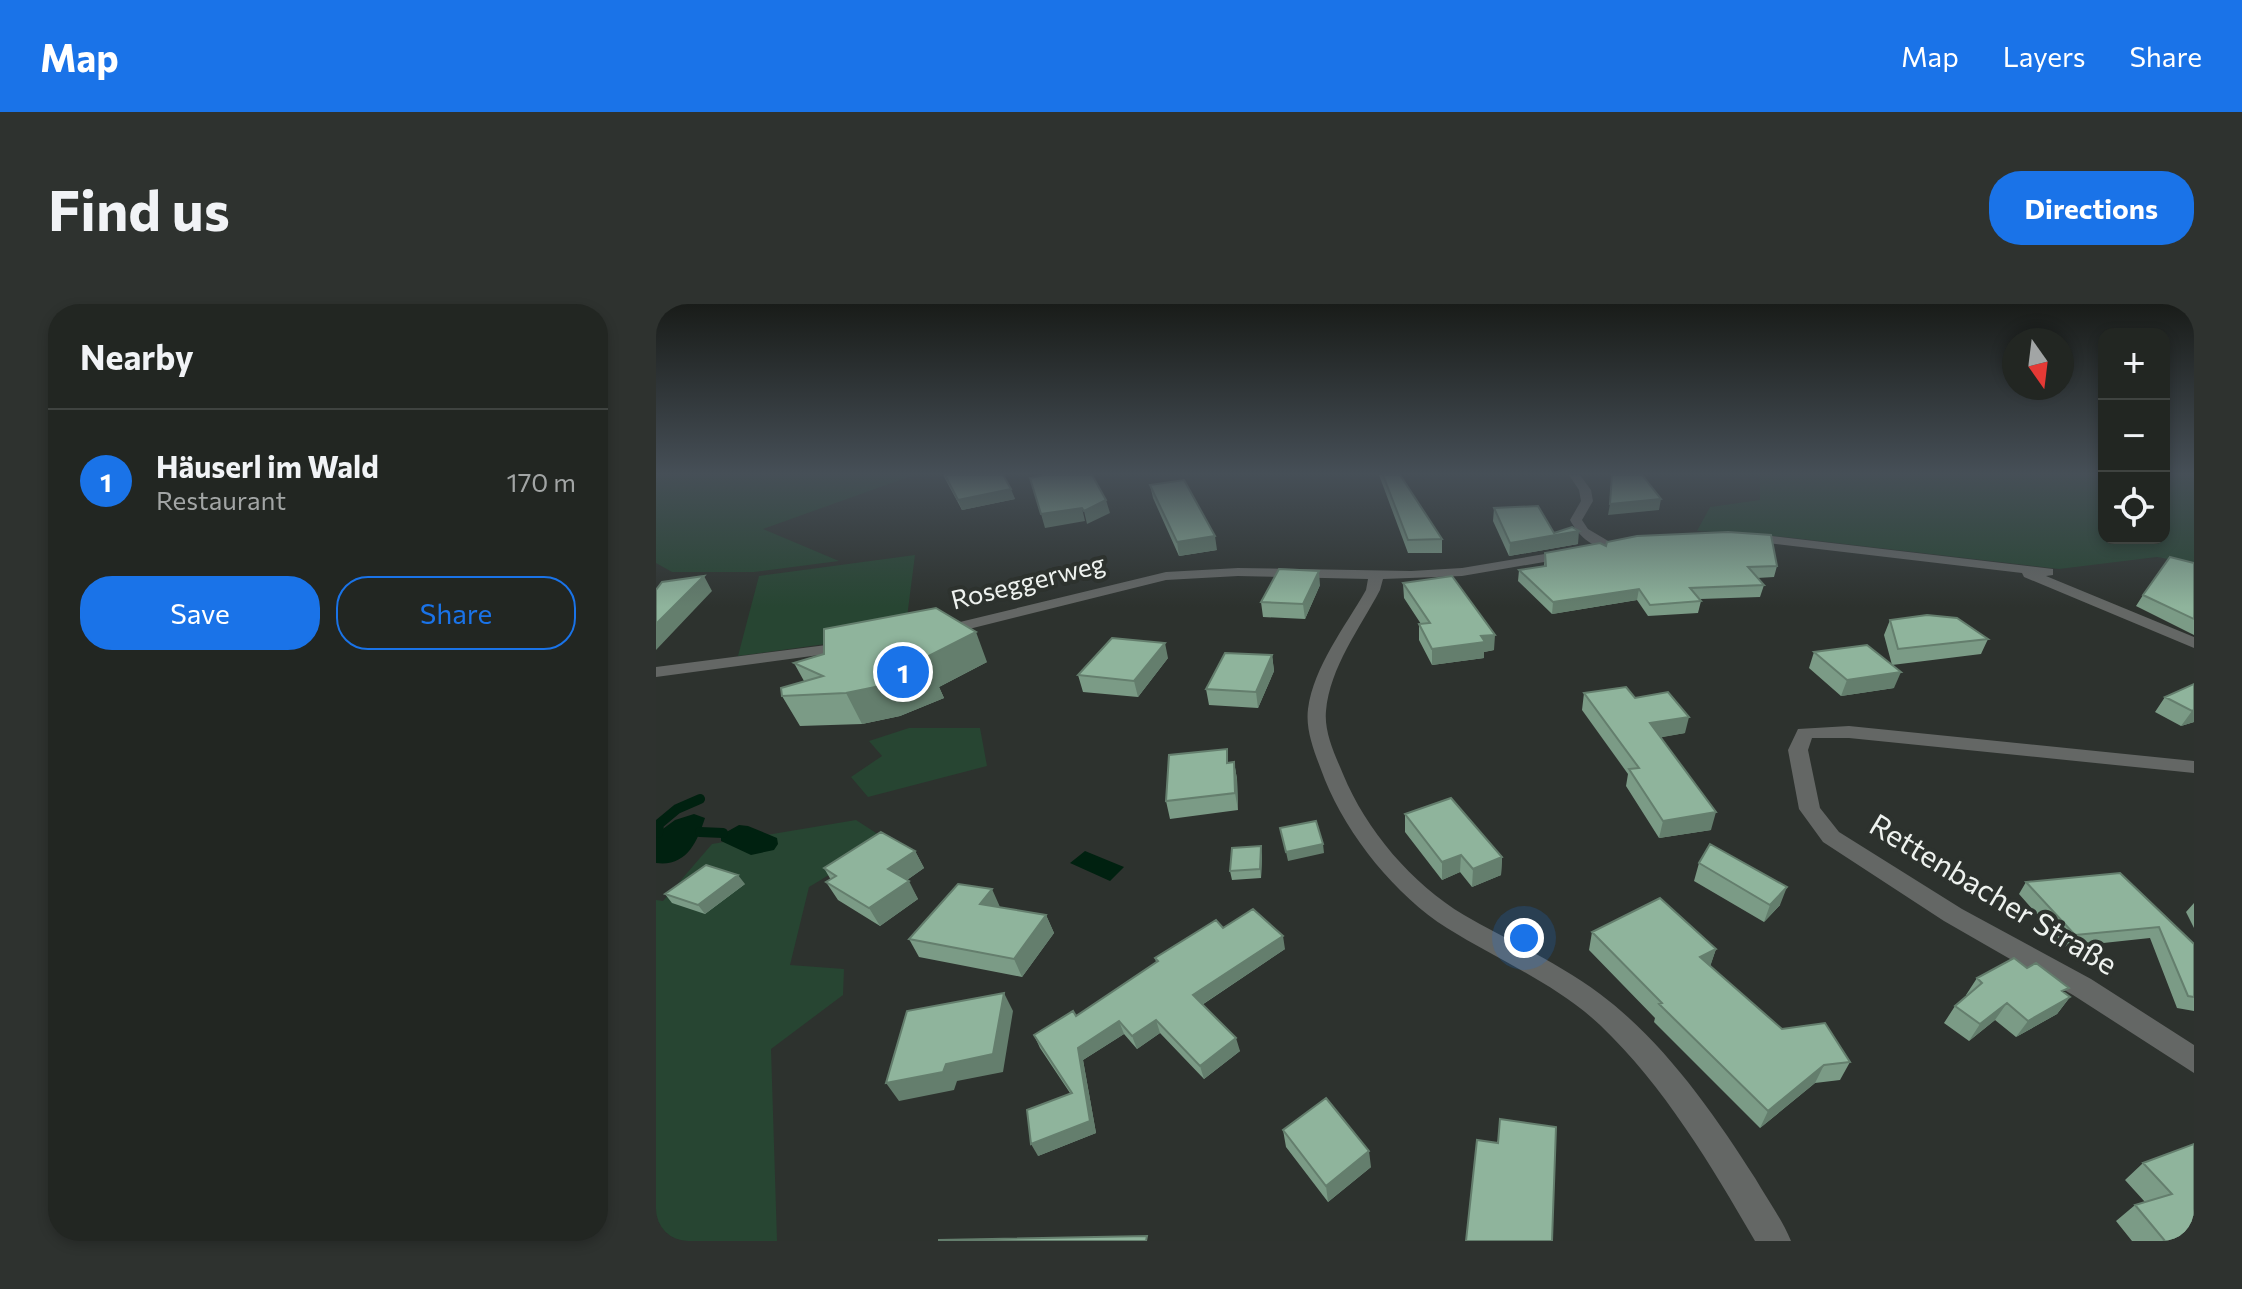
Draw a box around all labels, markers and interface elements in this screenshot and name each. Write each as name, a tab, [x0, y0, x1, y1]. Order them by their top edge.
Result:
text: Map	[40, 33, 119, 80]
text: Map	[1901, 39, 1959, 73]
text: Layers	[2003, 39, 2085, 73]
text: Share	[2129, 39, 2202, 73]
button: Directions	[1989, 171, 2194, 245]
text: Find us	[48, 174, 230, 243]
north arrow	[2002, 328, 2074, 400]
map controls	[2098, 328, 2170, 544]
button: +	[2098, 328, 2170, 400]
text: Nearby	[80, 335, 194, 377]
button: −	[2098, 400, 2170, 472]
text: Häuserl im Wald	[156, 447, 379, 484]
text: 1	[100, 466, 112, 497]
text: 170 m	[507, 466, 576, 497]
button: locate	[2098, 472, 2170, 544]
text: Restaurant	[156, 484, 286, 515]
street label: Roseggerweg	[947, 546, 1108, 615]
button: Save	[80, 576, 320, 650]
button: Share	[336, 576, 576, 650]
pin: 1	[877, 642, 929, 702]
street label: Rettenbacher Straße	[1864, 804, 2125, 981]
your location	[1504, 918, 1544, 958]

